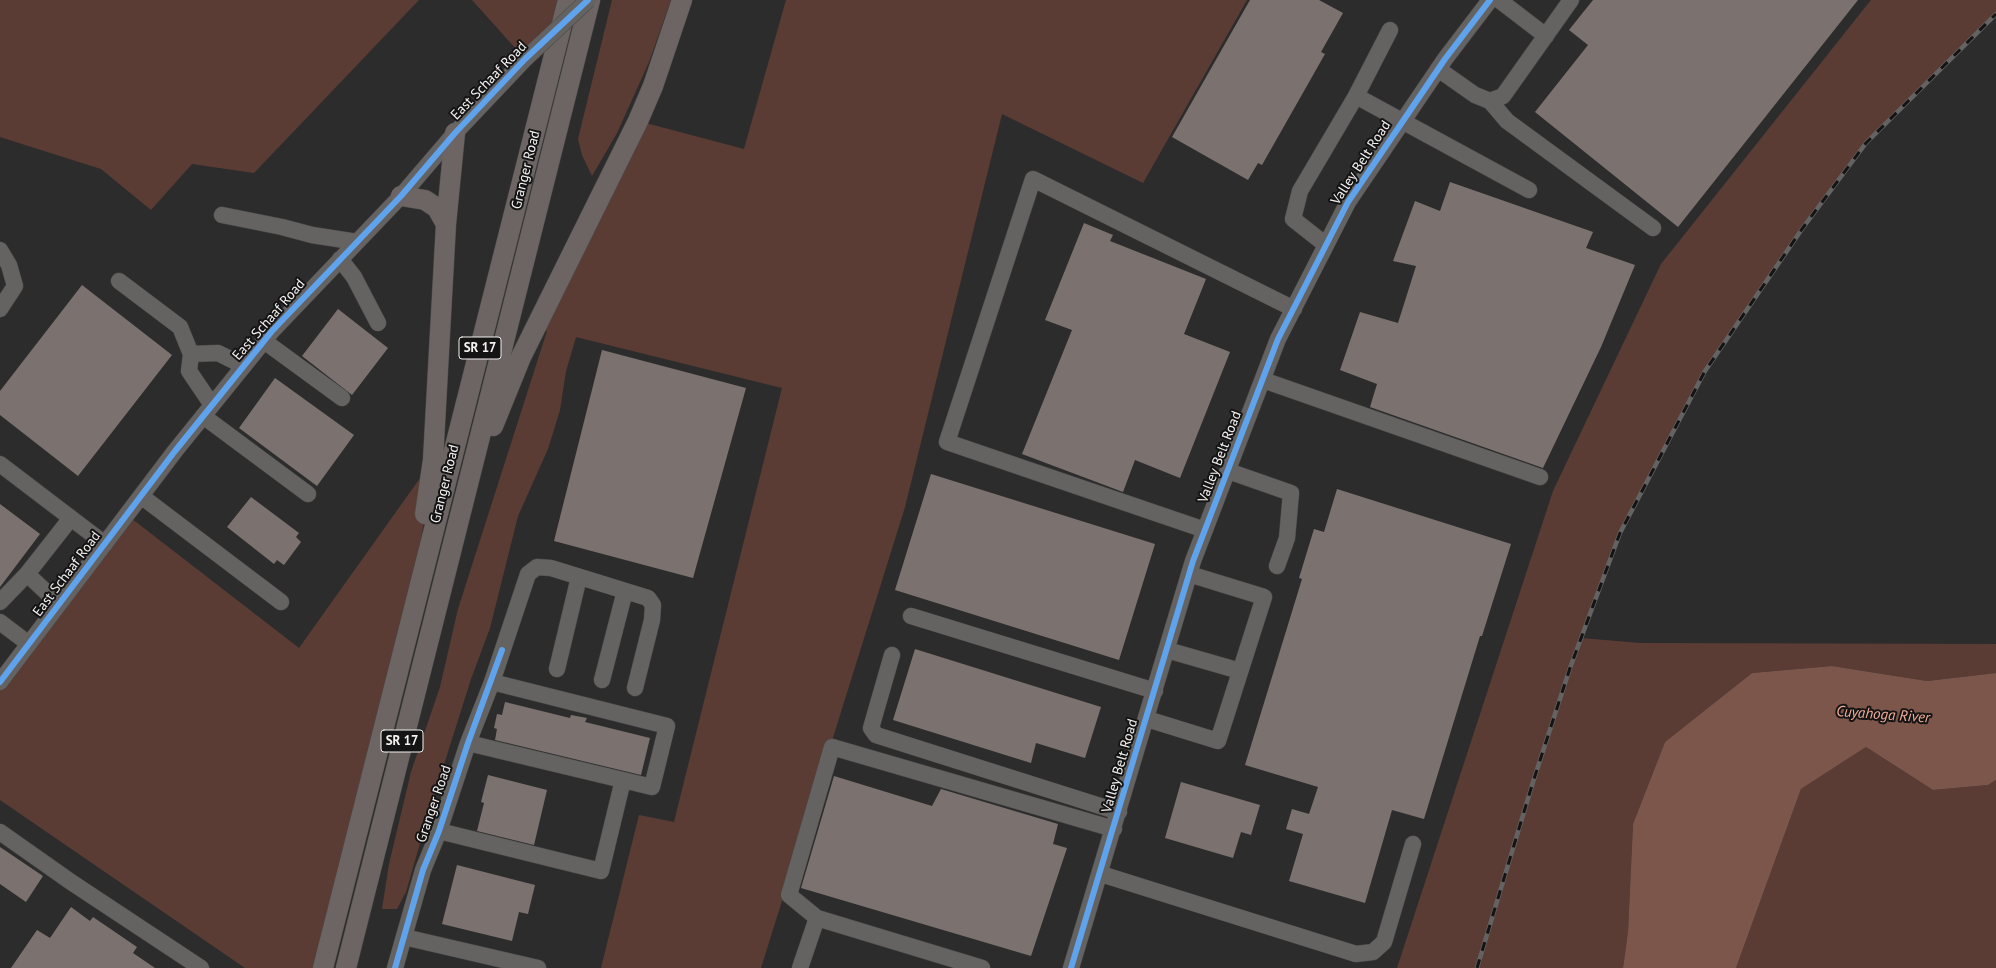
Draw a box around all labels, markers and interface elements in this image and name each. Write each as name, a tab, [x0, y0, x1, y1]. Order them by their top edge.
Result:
street label: East Schaaf Road	[448, 38, 530, 124]
street label: Valley Belt Road	[1328, 118, 1394, 208]
street label: Granger Road	[508, 129, 544, 211]
street label: East Schaaf Road	[229, 276, 309, 364]
road number: SR 17	[459, 337, 501, 359]
street label: Valley Belt Road	[1195, 409, 1245, 505]
street label: Granger Road	[427, 443, 463, 525]
street label: East Schaaf Road	[30, 528, 104, 620]
water label: Cuyahoga River	[1836, 703, 1930, 727]
street label: Valley Belt Road	[1099, 717, 1141, 815]
road number: SR 17	[381, 730, 423, 752]
street label: Granger Road	[413, 763, 455, 845]

